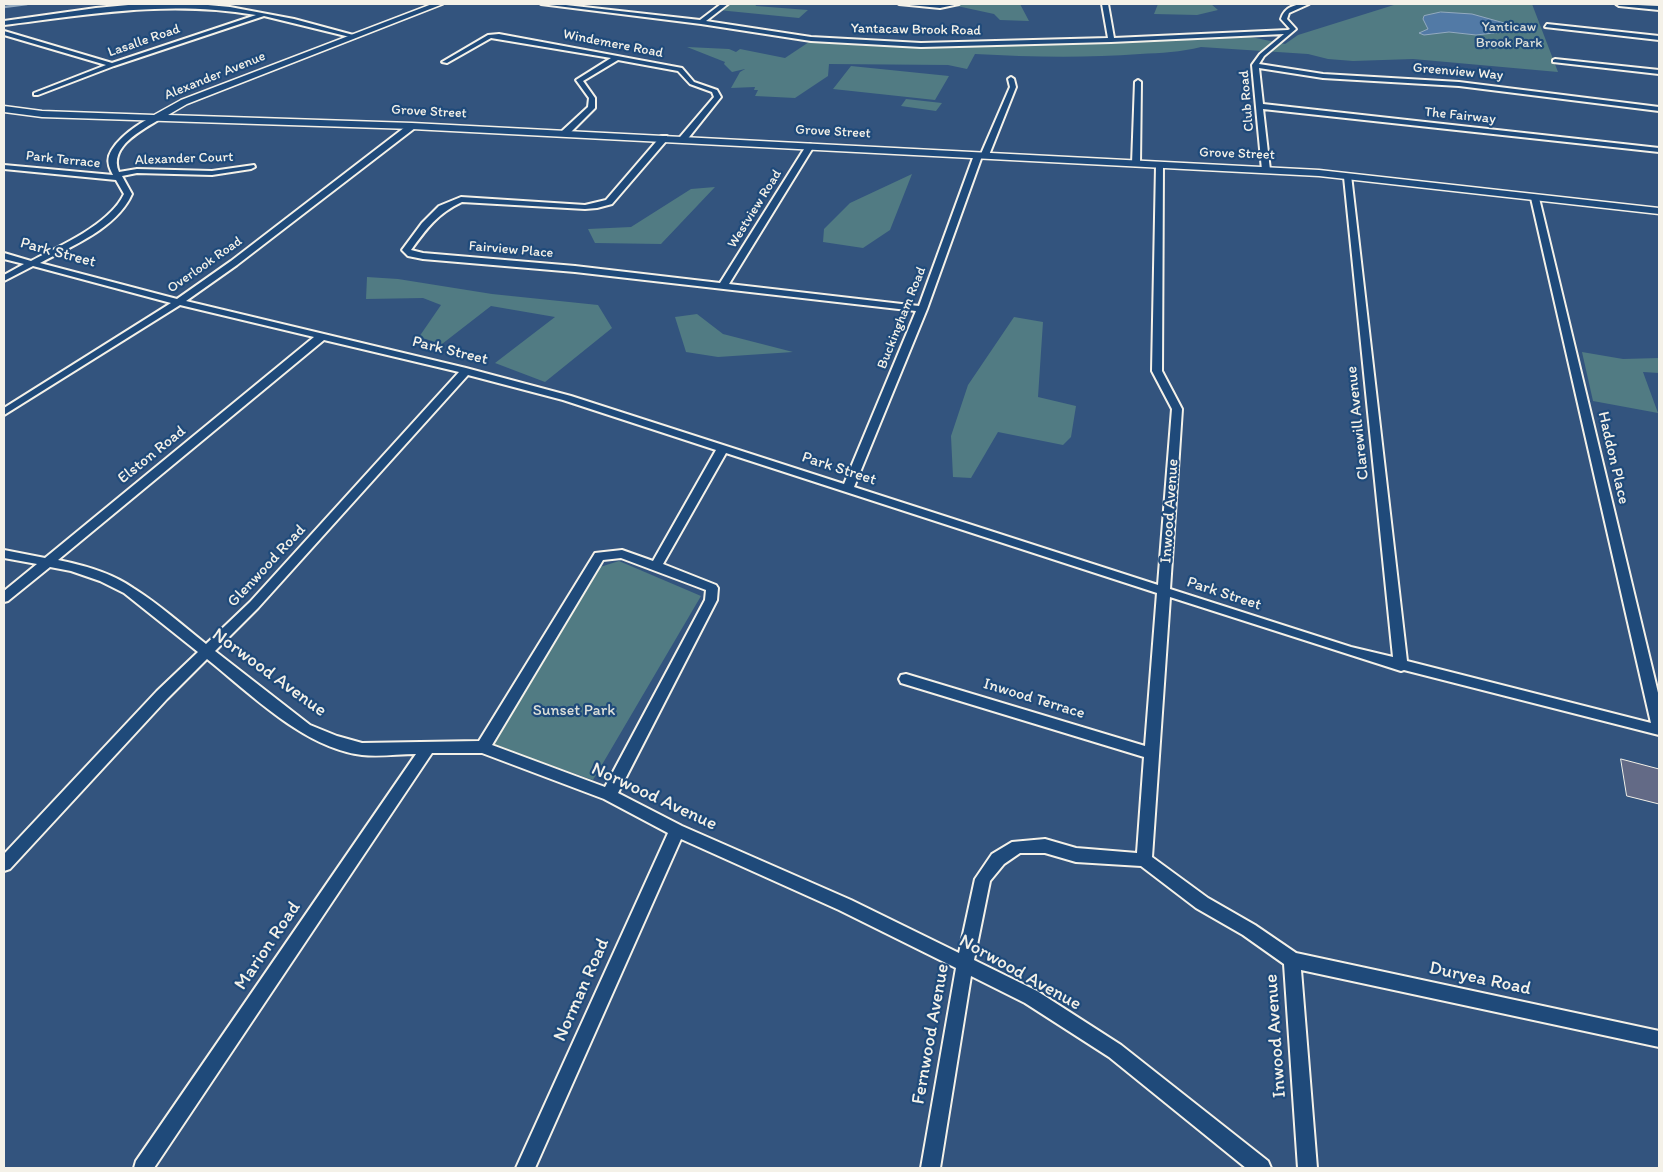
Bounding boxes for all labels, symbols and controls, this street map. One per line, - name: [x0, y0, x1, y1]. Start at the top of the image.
- park label: Yanticaw Brook Park: [1476, 19, 1542, 52]
- street label: Yantacaw Brook Road: [851, 20, 981, 40]
- street label: Lasalle Road: [106, 21, 182, 61]
- street label: Windemere Road: [561, 26, 665, 62]
- street label: Alexander Avenue: [162, 48, 268, 104]
- street label: Greenview Way: [1412, 60, 1504, 84]
- street label: Club Road: [1236, 70, 1258, 132]
- street label: Grove Street: [391, 102, 467, 122]
- street label: The Fairway: [1423, 104, 1497, 128]
- street label: Grove Street: [795, 122, 871, 142]
- street label: Grove Street: [1199, 144, 1275, 164]
- street label: Park Terrace: [25, 148, 101, 172]
- street label: Alexander Court: [134, 149, 234, 169]
- street label: Westview Road: [724, 167, 786, 251]
- street label: Overlook Road: [164, 233, 246, 297]
- street label: Park Street: [18, 234, 98, 272]
- street label: Fairview Place: [468, 238, 554, 262]
- street label: Buckingham Road: [874, 264, 930, 372]
- street label: Park Street: [410, 332, 490, 370]
- street label: Clarewill Avenue: [1342, 365, 1374, 481]
- street label: Haddon Place: [1593, 410, 1633, 506]
- street label: Elston Road: [114, 422, 190, 488]
- street label: Park Street: [799, 448, 879, 490]
- street label: Inwood Avenue: [1157, 458, 1183, 564]
- street label: Glenwood Road: [224, 521, 310, 611]
- street label: Park Street: [1184, 573, 1264, 615]
- street label: Norwood Avenue: [207, 624, 331, 722]
- street label: Inwood Terrace: [981, 674, 1087, 724]
- park label: Sunset Park: [533, 701, 615, 721]
- street label: Norwood Avenue: [587, 758, 721, 836]
- street label: Marion Road: [230, 897, 306, 995]
- street label: Norwood Avenue: [955, 930, 1085, 1016]
- street label: Norman Road: [549, 935, 615, 1045]
- street label: Duryea Road: [1427, 957, 1533, 1001]
- street label: Fernwood Avenue: [907, 962, 955, 1106]
- street label: Inwood Avenue: [1260, 973, 1292, 1099]

